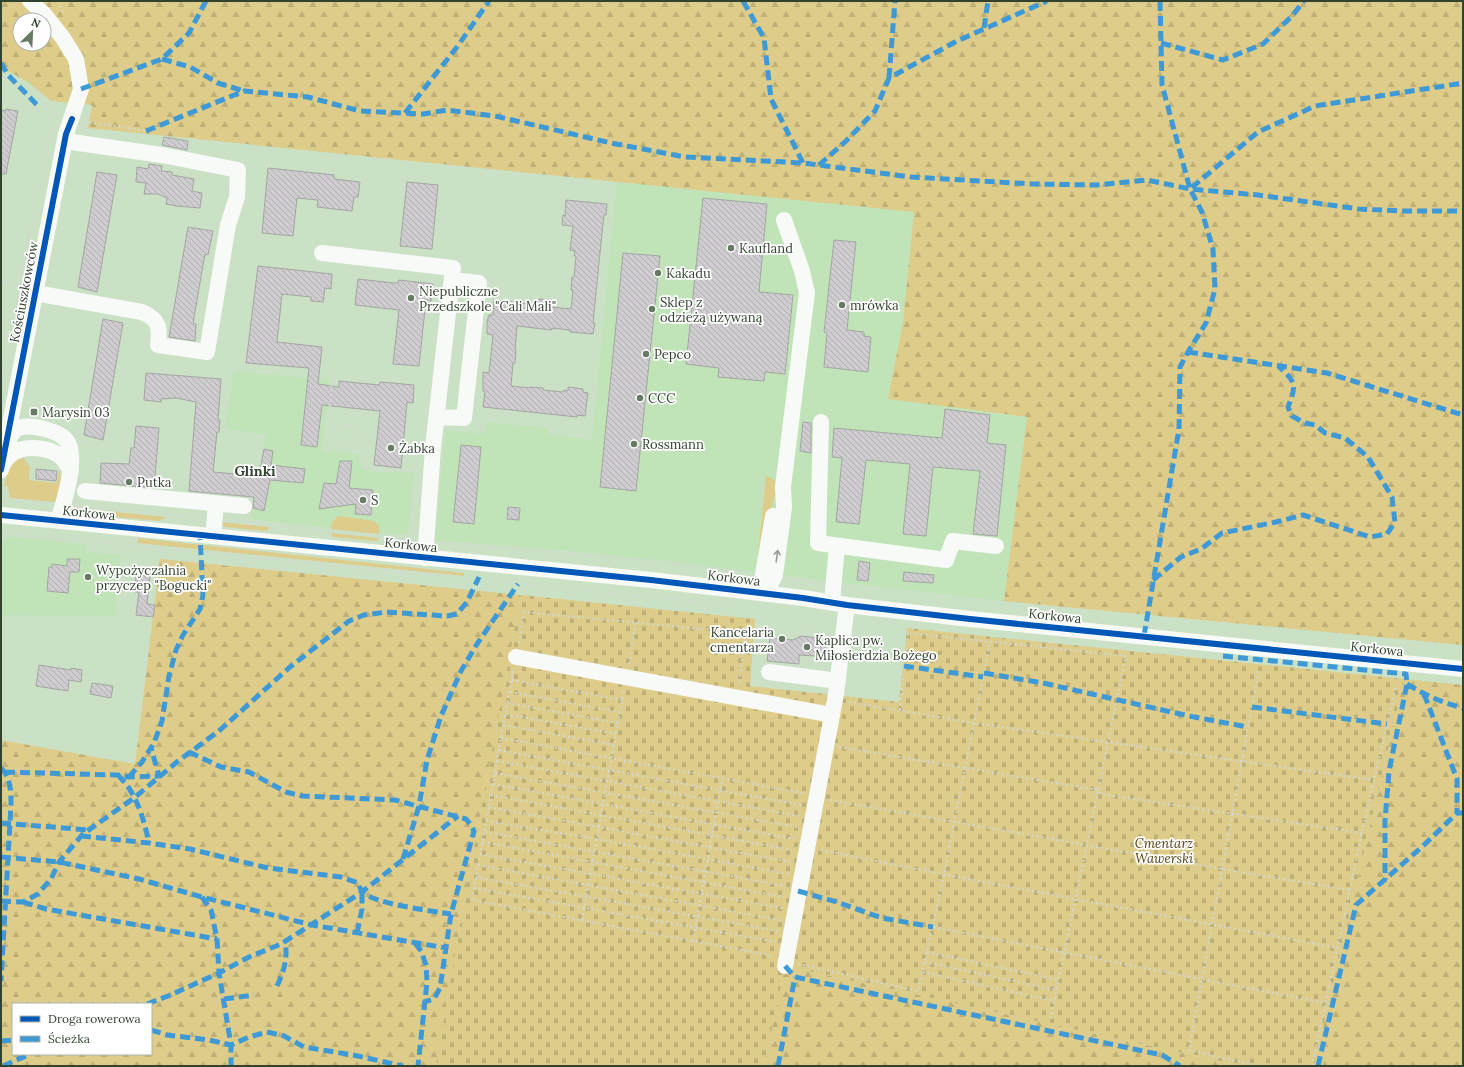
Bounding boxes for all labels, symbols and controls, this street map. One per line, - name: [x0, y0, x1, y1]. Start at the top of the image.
- north arrow: [12, 12, 52, 52]
- text: N: [29, 15, 43, 31]
- street label: Kościuszkowców: [6, 239, 42, 344]
- place label: Kaufland: [739, 240, 793, 257]
- marker: Kaufland: [726, 243, 736, 253]
- place label: Kakadu: [666, 265, 711, 282]
- marker: Kakadu: [653, 268, 663, 278]
- place label: Niepubliczne Przedszkole "Cali Mali": [419, 283, 556, 315]
- marker: Niepubliczne Przedszkole "Cali Mali": [406, 293, 416, 303]
- place label: Sklep z odzieżą używaną: [660, 294, 763, 326]
- place label: mrówka: [850, 297, 899, 314]
- marker: mrówka: [837, 300, 847, 310]
- marker: Sklep z odzieżą używaną: [647, 304, 657, 314]
- place label: Pepco: [654, 346, 691, 363]
- marker: Pepco: [641, 349, 651, 359]
- place label: CCC: [648, 390, 675, 407]
- marker: CCC: [635, 393, 645, 403]
- place label: Marysin 03: [42, 404, 110, 421]
- marker: Marysin 03: [29, 407, 39, 417]
- place label: Rossmann: [642, 436, 704, 453]
- marker: Rossmann: [629, 439, 639, 449]
- place label: Żabka: [399, 440, 435, 457]
- marker: Żabka: [386, 443, 396, 453]
- district label: Glinki: [234, 462, 276, 480]
- place label: Putka: [137, 474, 172, 491]
- marker: Putka: [124, 477, 134, 487]
- place label: S: [371, 492, 378, 509]
- marker: S: [358, 495, 368, 505]
- street label: Korkowa: [62, 502, 117, 524]
- street label: Korkowa: [384, 534, 439, 556]
- one-way arrow: [773, 550, 781, 563]
- place label: Wypożyczalnia przyczep "Bogucki": [96, 562, 212, 594]
- street label: Korkowa: [707, 566, 762, 590]
- marker: Wypożyczalnia przyczep "Bogucki": [83, 572, 93, 582]
- street label: Korkowa: [1028, 605, 1083, 627]
- place label: Kancelaria cmentarza: [710, 624, 774, 656]
- place label: Kaplica pw. Miłosierdzia Bożego: [815, 632, 937, 664]
- marker: Kancelaria cmentarza: [777, 634, 787, 644]
- street label: Korkowa: [1350, 638, 1405, 660]
- marker: Kaplica pw. Miłosierdzia Bożego: [802, 642, 812, 652]
- park label: Cmentarz Wawerski: [1135, 835, 1194, 867]
- legend: [12, 1003, 152, 1055]
- text: Droga rowerowa: [48, 1011, 141, 1026]
- text: Ścieżka: [48, 1031, 90, 1046]

